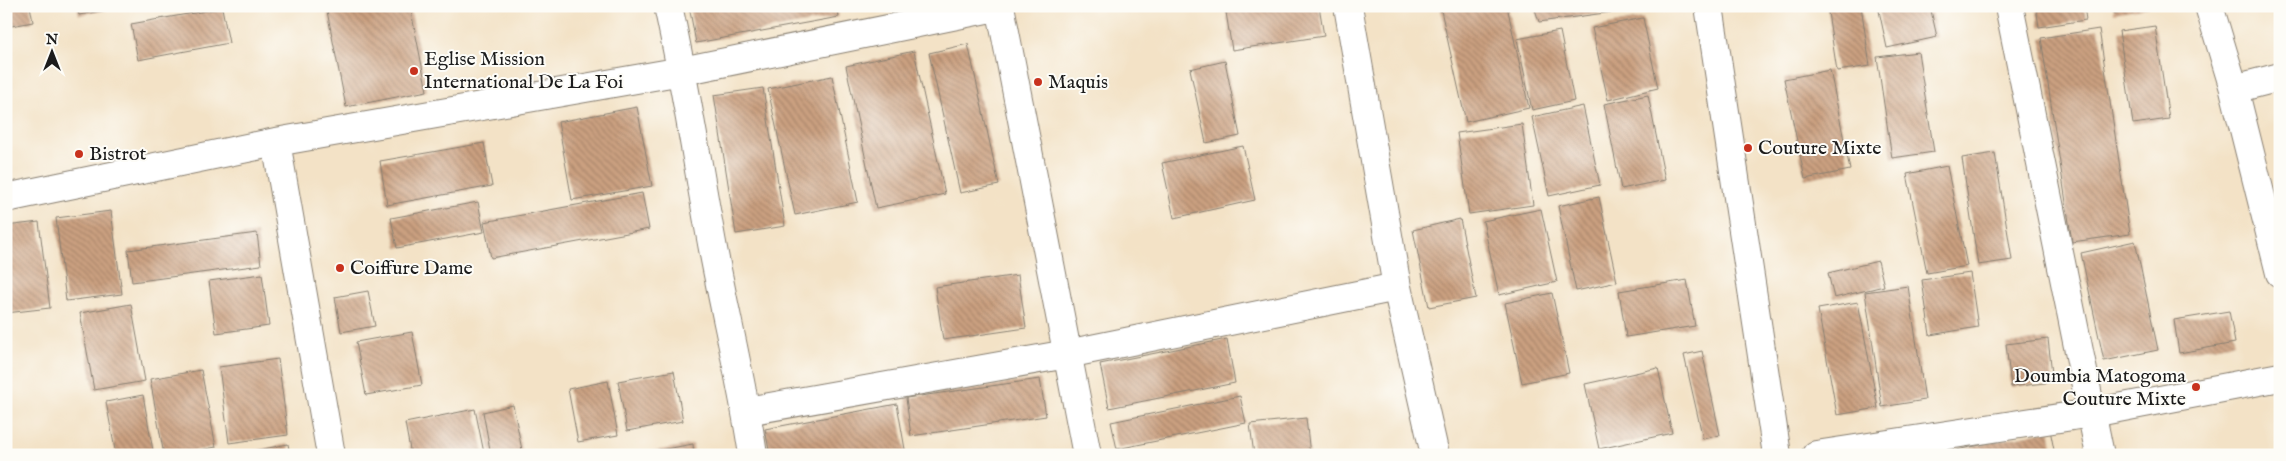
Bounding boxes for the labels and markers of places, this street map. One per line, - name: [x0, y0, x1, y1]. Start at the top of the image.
- place label: Eglise Mission International De La Foi: [424, 47, 623, 95]
- marker: Eglise Mission International De La Foi: [408, 65, 420, 77]
- place label: Maquis: [1048, 70, 1108, 95]
- marker: Maquis: [1032, 76, 1044, 88]
- place label: Couture Mixte: [1758, 136, 1881, 161]
- place label: Bistrot: [89, 142, 147, 167]
- marker: Couture Mixte: [1742, 142, 1754, 154]
- marker: Bistrot: [73, 148, 85, 160]
- place label: Coiffure Dame: [350, 256, 473, 281]
- marker: Coiffure Dame: [334, 262, 346, 274]
- place label: Doumbia Matogoma Couture Mixte: [2014, 364, 2186, 412]
- marker: Doumbia Matogoma Couture Mixte: [2190, 381, 2202, 393]

